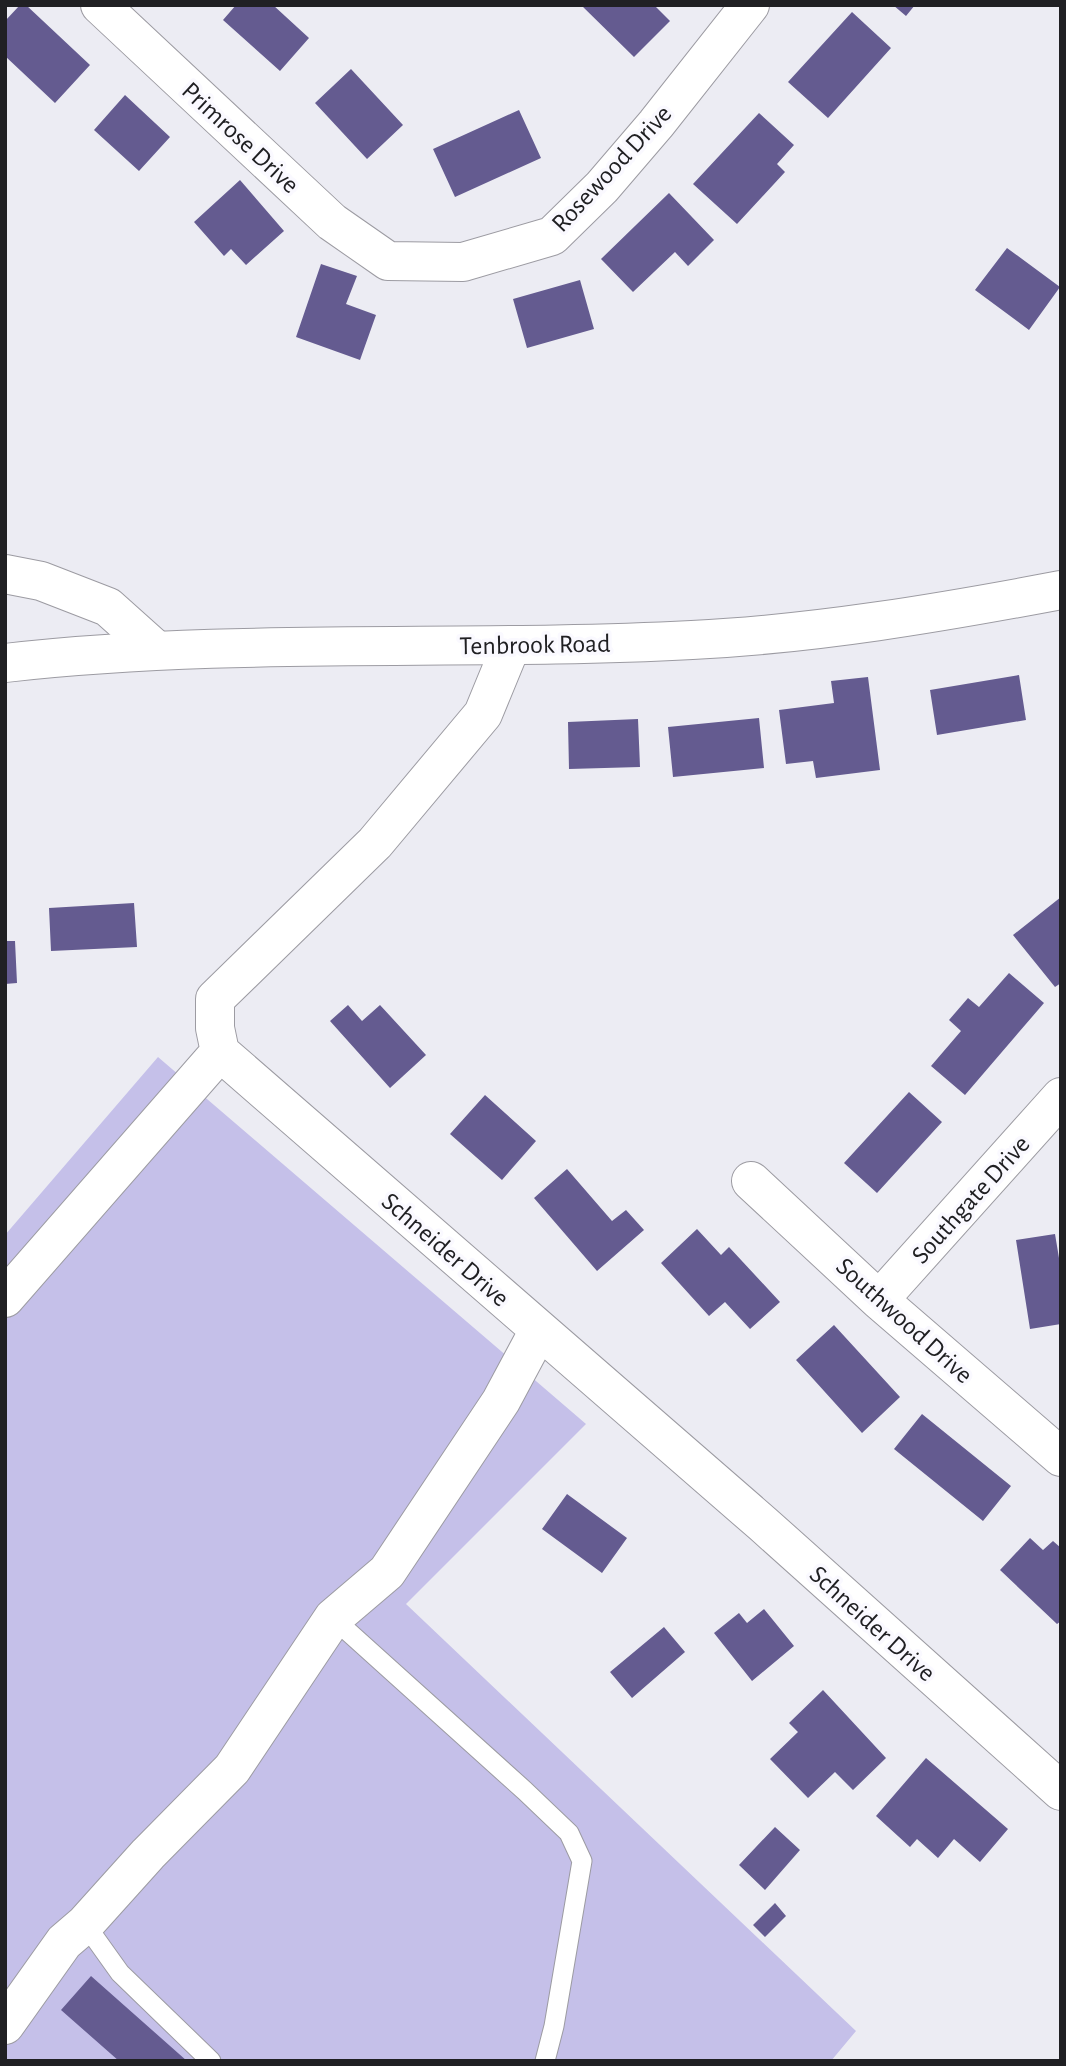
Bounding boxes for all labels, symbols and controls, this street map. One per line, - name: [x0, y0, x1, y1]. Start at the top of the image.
- street label: Primrose Drive: [177, 77, 304, 198]
- street label: Rosewood Drive: [547, 100, 677, 237]
- street label: Tenbrook Road: [459, 631, 611, 659]
- street label: Southgate Drive: [907, 1131, 1035, 1269]
- street label: Schneider Drive: [377, 1188, 514, 1312]
- street label: Southwood Drive: [831, 1253, 978, 1388]
- street label: Schneider Drive: [805, 1561, 940, 1687]

